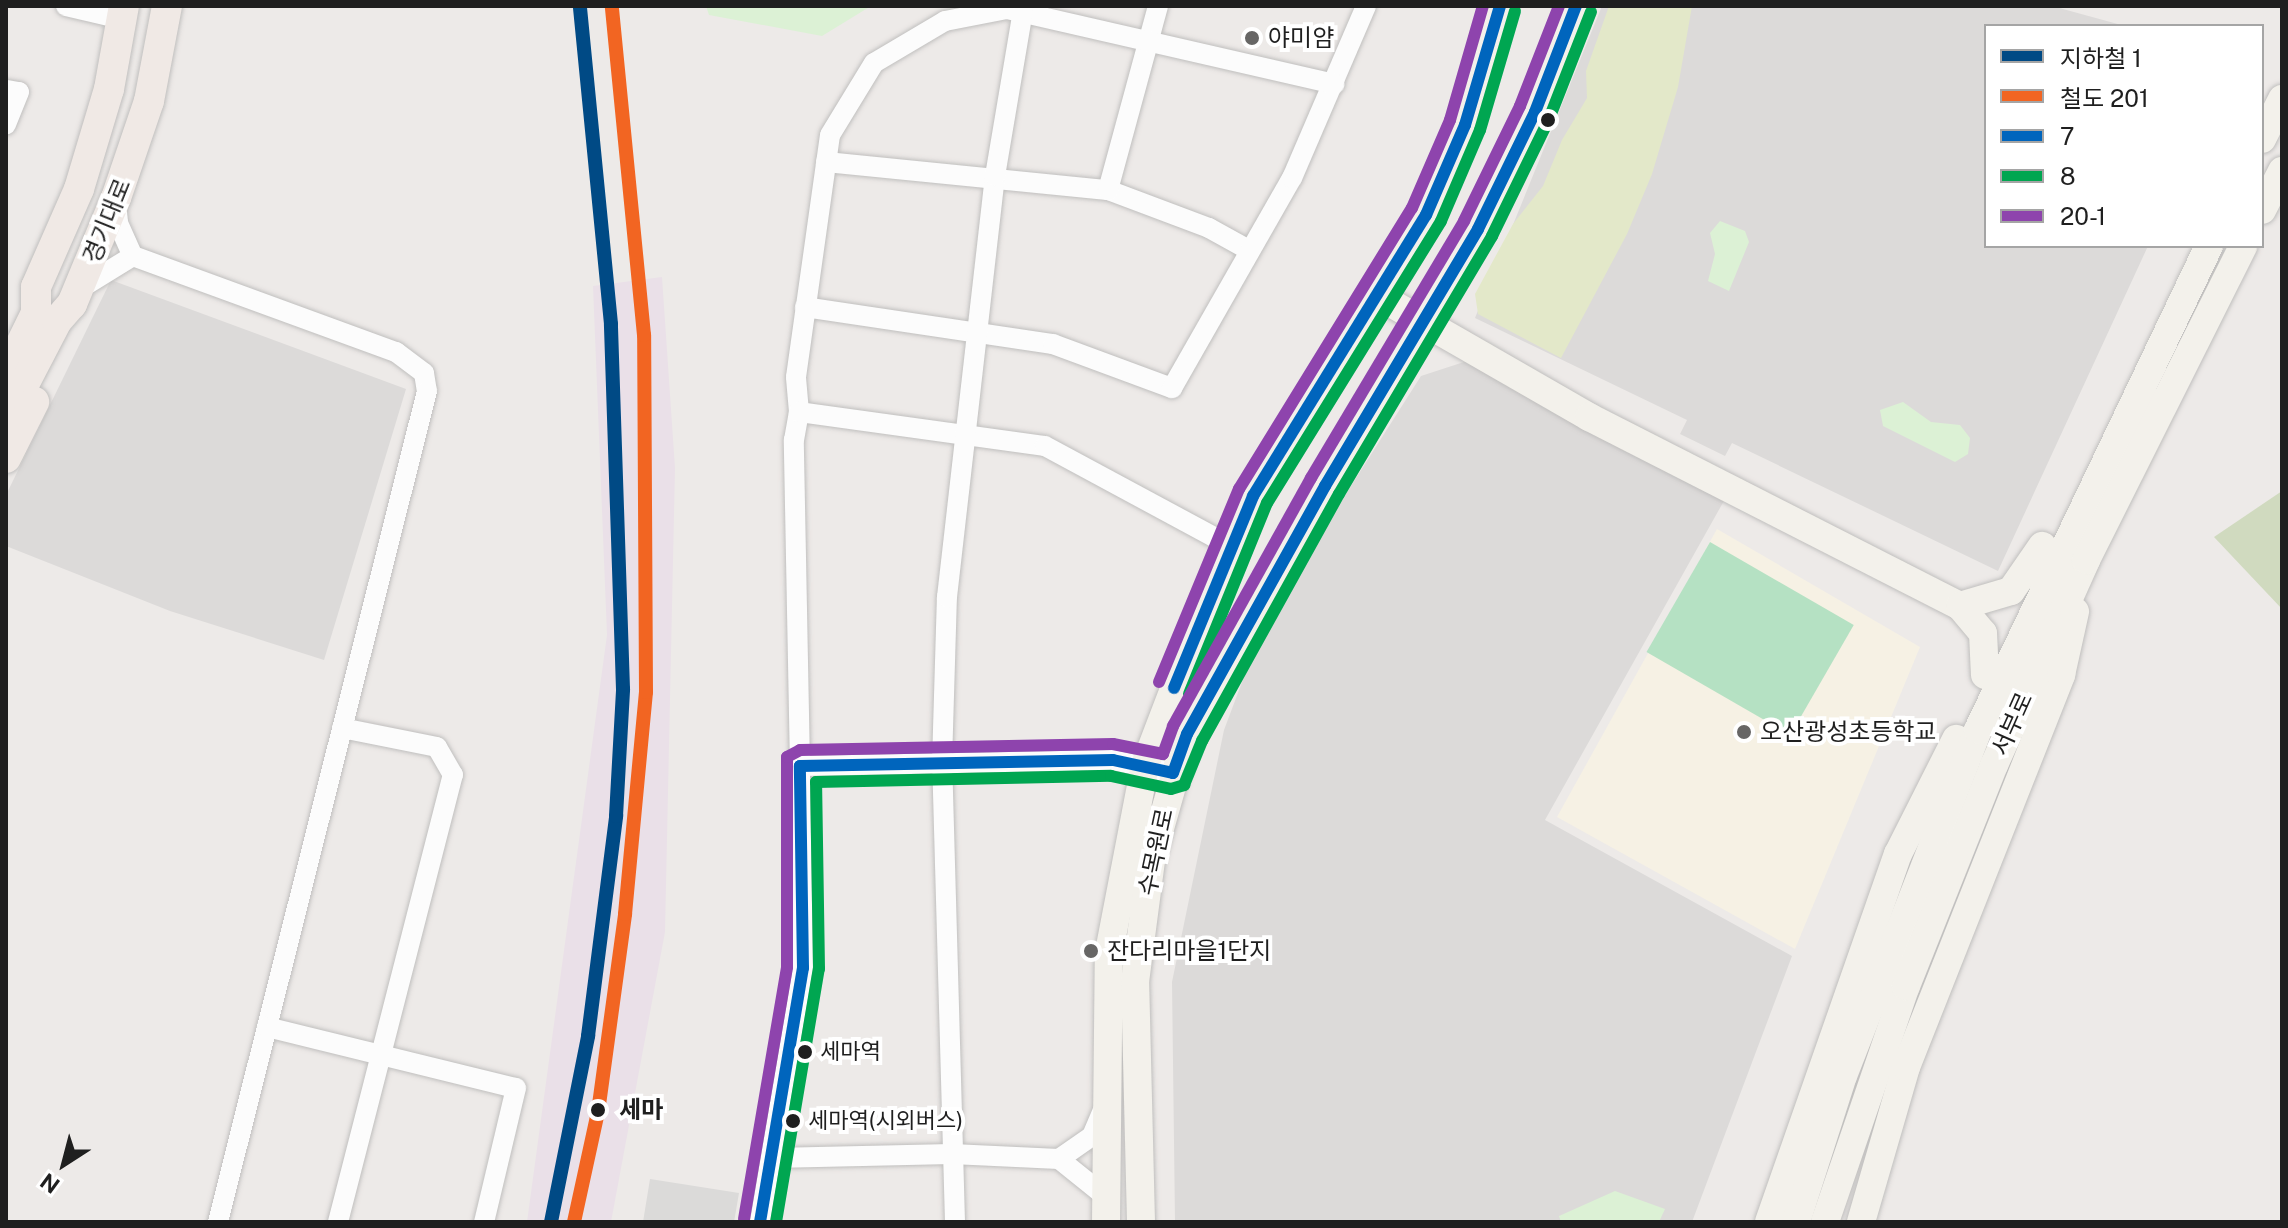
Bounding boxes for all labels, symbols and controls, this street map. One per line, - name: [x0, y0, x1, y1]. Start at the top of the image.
- place label: 야미얌: [1268, 24, 1334, 52]
- legend: [1984, 24, 2264, 248]
- marker: 야미얌: [1243, 29, 1261, 47]
- text: 지하철 1: [2060, 44, 2142, 72]
- text: 철도 201: [2060, 84, 2149, 112]
- unlabelled marker: [1540, 112, 1556, 128]
- text: 7: [2060, 122, 2074, 150]
- text: 8: [2060, 162, 2076, 190]
- street label: 경기대로: [77, 175, 137, 267]
- text: 20-1: [2060, 202, 2106, 230]
- street label: 서부로: [1985, 688, 2039, 760]
- place label: 오산광성초등학교: [1760, 718, 1937, 746]
- marker: 오산광성초등학교: [1735, 723, 1753, 741]
- street label: 수목원로: [1133, 806, 1179, 898]
- place label: 잔다리마을1단지: [1107, 937, 1271, 965]
- marker: 잔다리마을1단지: [1082, 942, 1100, 960]
- place label: 세마역: [820, 1039, 881, 1065]
- marker: 세마역: [797, 1044, 813, 1060]
- marker: 세마: [584, 1096, 612, 1124]
- place label: 세마: [619, 1096, 663, 1124]
- place label: 세마역(시외버스): [808, 1108, 963, 1134]
- marker: 세마역(시외버스): [785, 1113, 801, 1129]
- north arrow: [24, 1124, 104, 1204]
- text: N: [35, 1168, 64, 1199]

